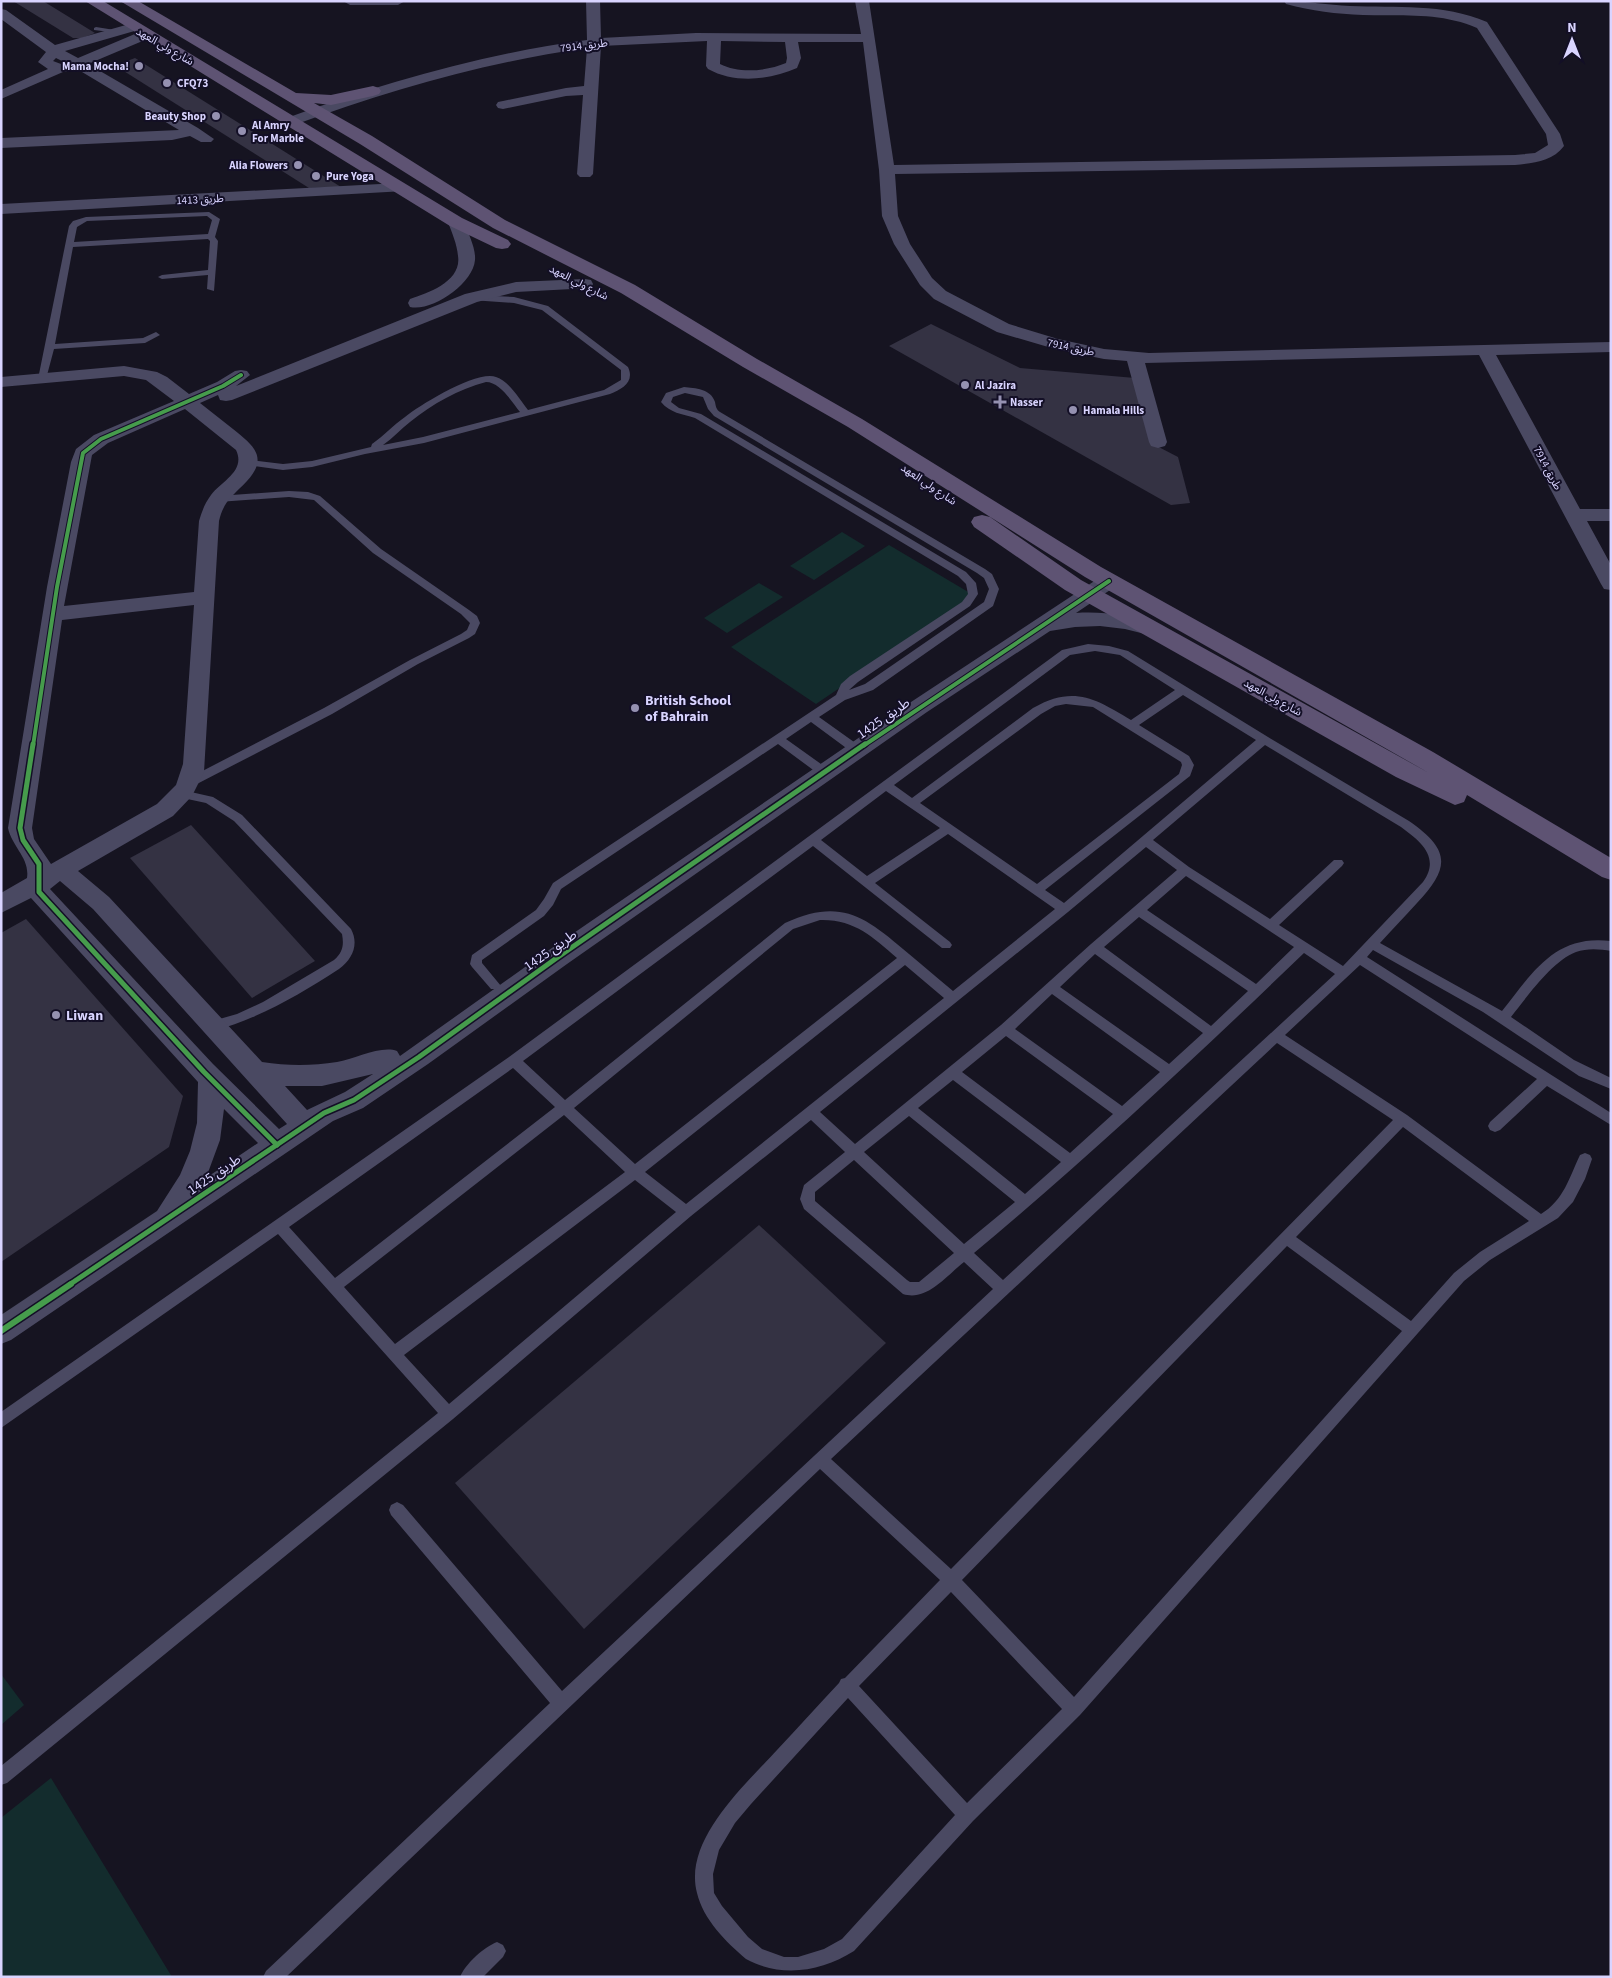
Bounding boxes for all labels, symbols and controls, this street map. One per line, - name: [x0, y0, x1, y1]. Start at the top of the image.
- north arrow: [1547, 15, 1597, 65]
- text: N: [1567, 18, 1577, 38]
- street label: شارع ولي العهد: [132, 24, 197, 71]
- street label: طريق 7914: [559, 35, 609, 56]
- place label: Mama Mocha!: [62, 59, 129, 74]
- marker: Mama Mocha!: [133, 60, 145, 72]
- place label: CFQ73: [177, 76, 208, 91]
- marker: CFQ73: [161, 77, 173, 89]
- place label: Beauty Shop: [145, 109, 206, 124]
- marker: Beauty Shop: [210, 110, 222, 122]
- place label: Al Amry For Marble: [251, 118, 304, 146]
- marker: Al Amry For Marble: [236, 125, 248, 137]
- place label: Alia Flowers: [228, 158, 288, 173]
- marker: Alia Flowers: [292, 159, 304, 171]
- place label: Pure Yoga: [326, 169, 374, 184]
- marker: Pure Yoga: [310, 170, 322, 182]
- street label: طريق 1413: [176, 191, 224, 208]
- street label: شارع ولي العهد: [546, 261, 611, 305]
- street label: طريق 7914: [1046, 335, 1096, 360]
- place label: Al Jazira: [974, 378, 1016, 393]
- marker: Al Jazira: [959, 379, 971, 391]
- place label: Nasser: [1010, 395, 1044, 410]
- marker: Nasser: [994, 396, 1006, 408]
- place label: Hamala Hills: [1083, 403, 1144, 418]
- marker: Hamala Hills: [1067, 404, 1079, 416]
- street label: طريق 7914: [1530, 444, 1565, 493]
- street label: شارع ولي العهد: [897, 460, 960, 510]
- street label: شارع ولي العهد: [1240, 675, 1305, 721]
- place label: British School of Bahrain: [645, 691, 731, 727]
- street label: طريق 1425: [853, 693, 914, 744]
- marker: British School of Bahrain: [629, 702, 641, 714]
- street label: طريق 1425: [520, 925, 581, 976]
- place label: Liwan: [66, 1006, 103, 1026]
- marker: Liwan: [50, 1009, 62, 1021]
- street label: طريق 1425: [184, 1150, 245, 1200]

